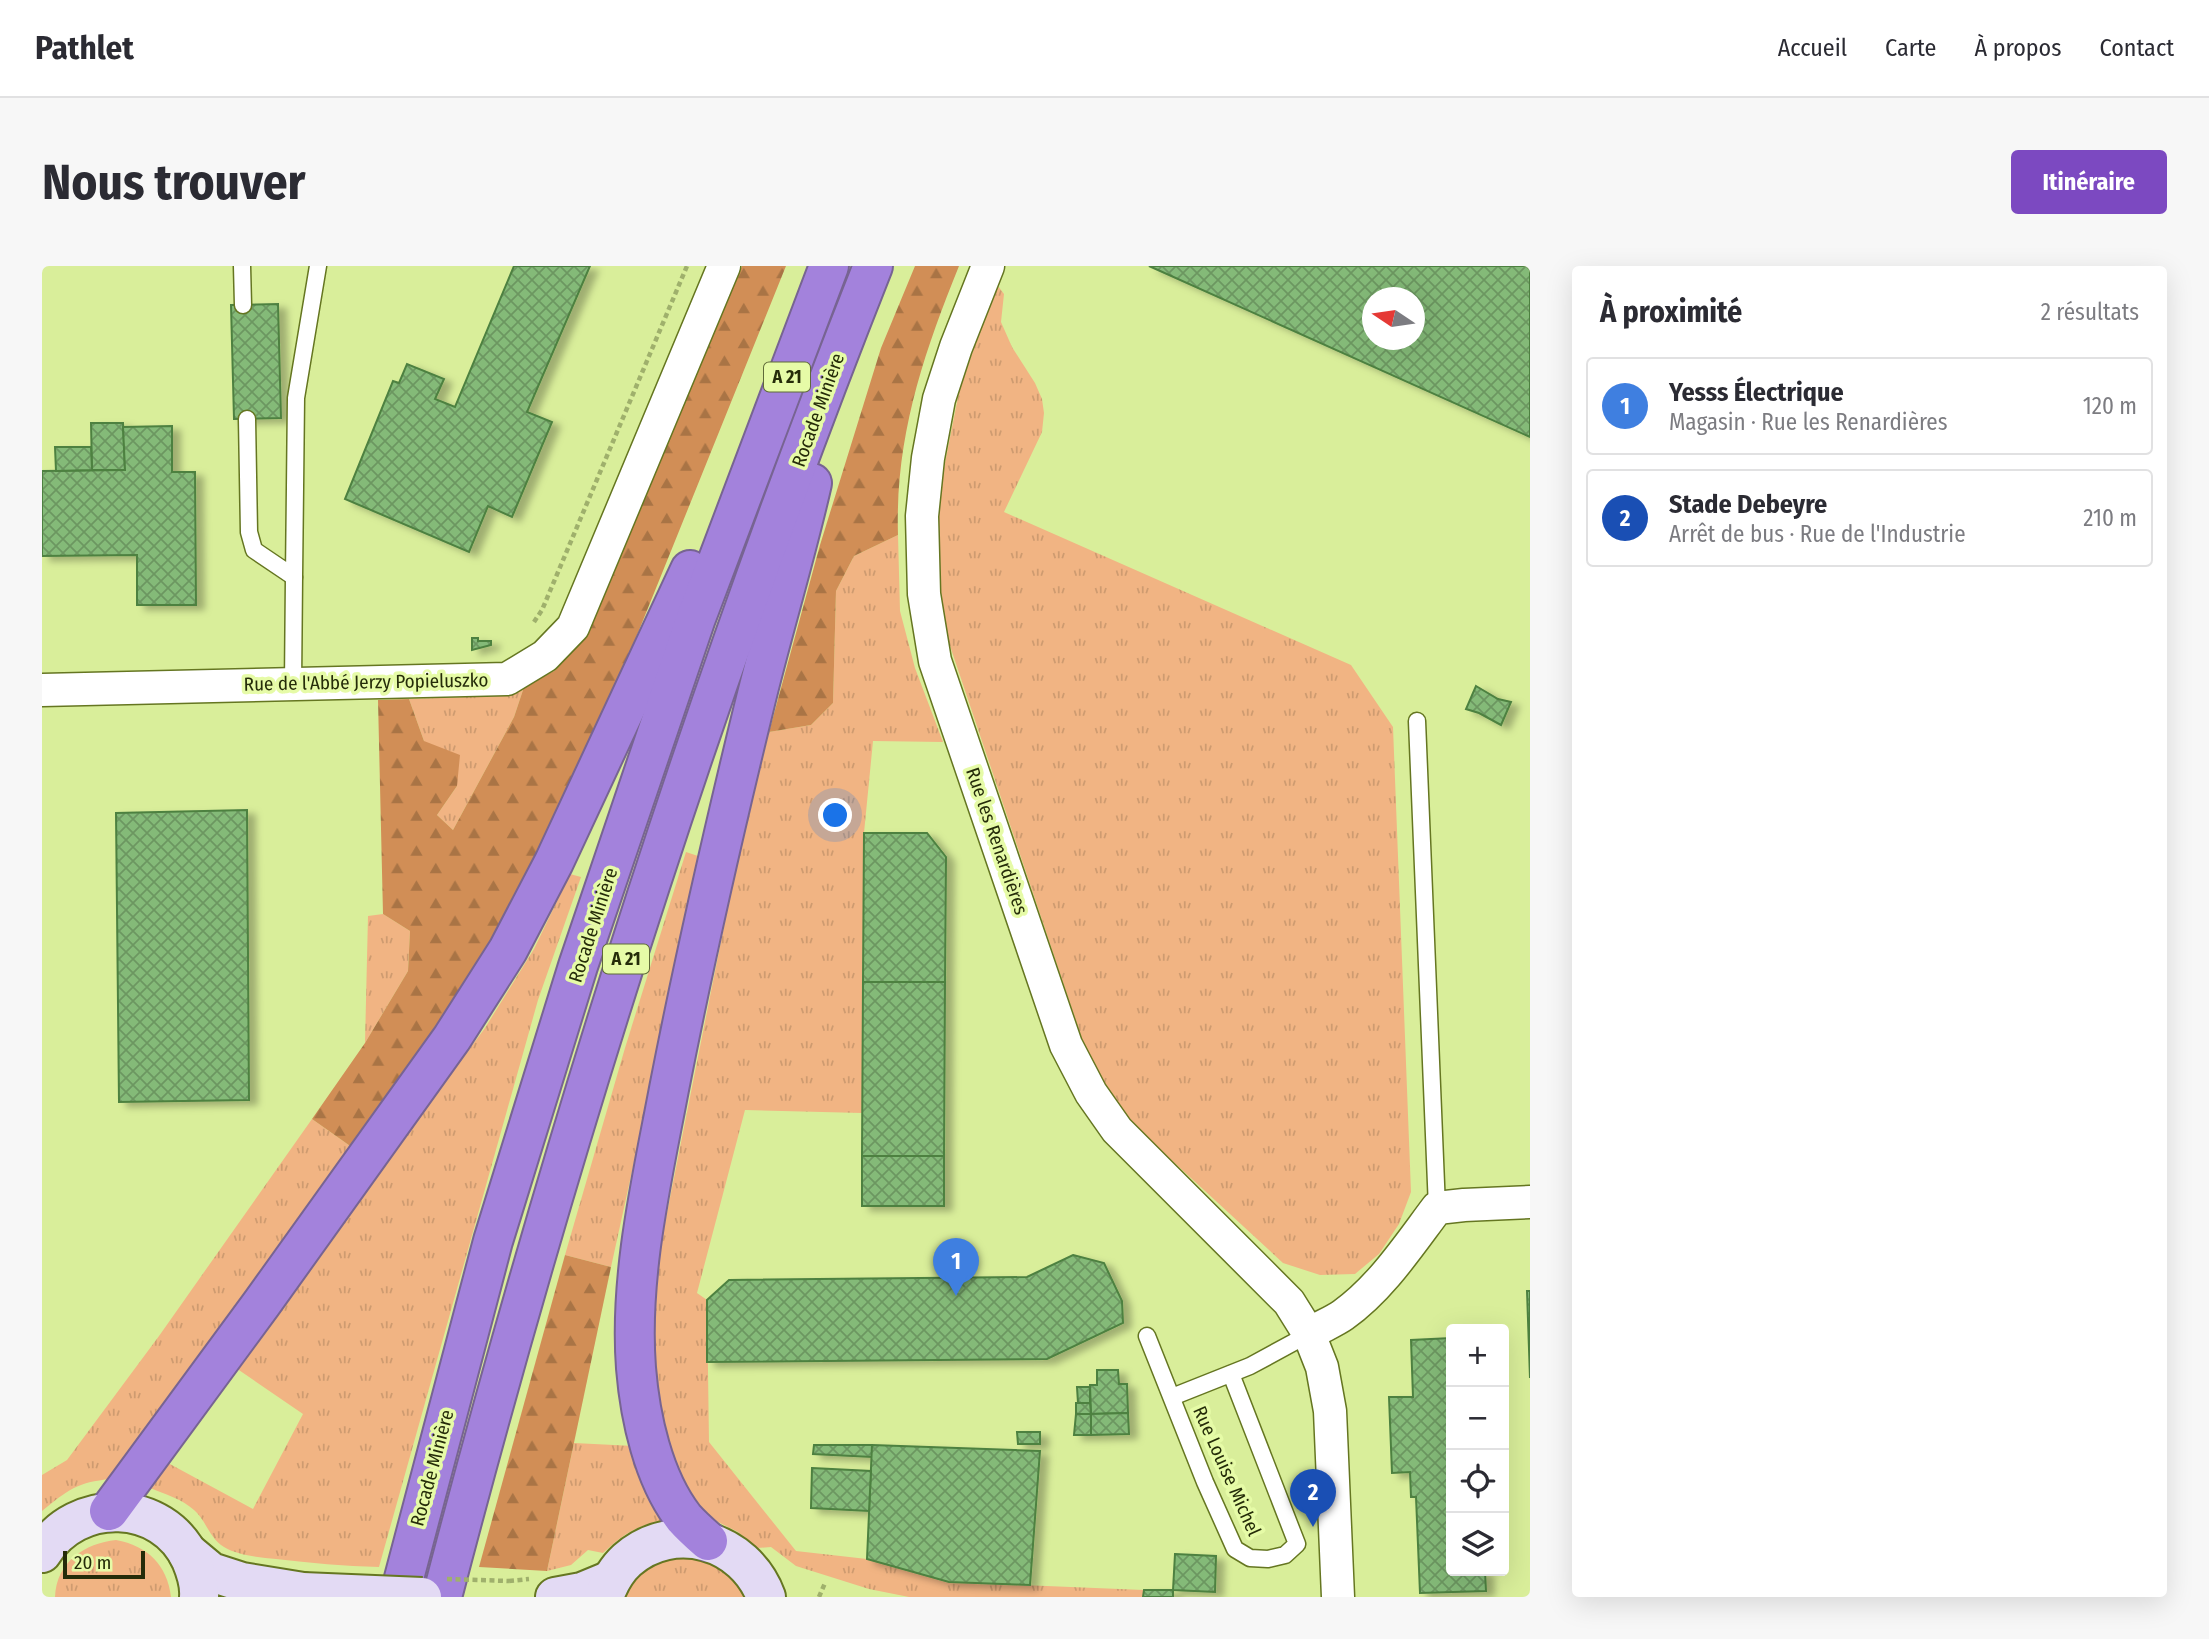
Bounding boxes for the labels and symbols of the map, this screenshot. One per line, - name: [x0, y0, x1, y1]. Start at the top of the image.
- north arrow: [1362, 287, 1425, 350]
- street label: Rocade Minière: [787, 350, 849, 470]
- road number: A 21: [764, 362, 810, 392]
- street label: Rue de l'Abbé Jerzy Popieluszko: [244, 668, 488, 696]
- street label: Rue les Renardières: [961, 765, 1033, 917]
- your location: [818, 798, 852, 832]
- street label: Rocade Minière: [564, 865, 622, 985]
- road number: A 21: [603, 944, 649, 974]
- pin: 1: [933, 1238, 979, 1296]
- street label: Rue Louise Michel: [1188, 1403, 1266, 1539]
- street label: Rocade Minière: [405, 1407, 459, 1529]
- pin: 2: [1290, 1469, 1336, 1527]
- scale bar: [63, 1548, 145, 1580]

